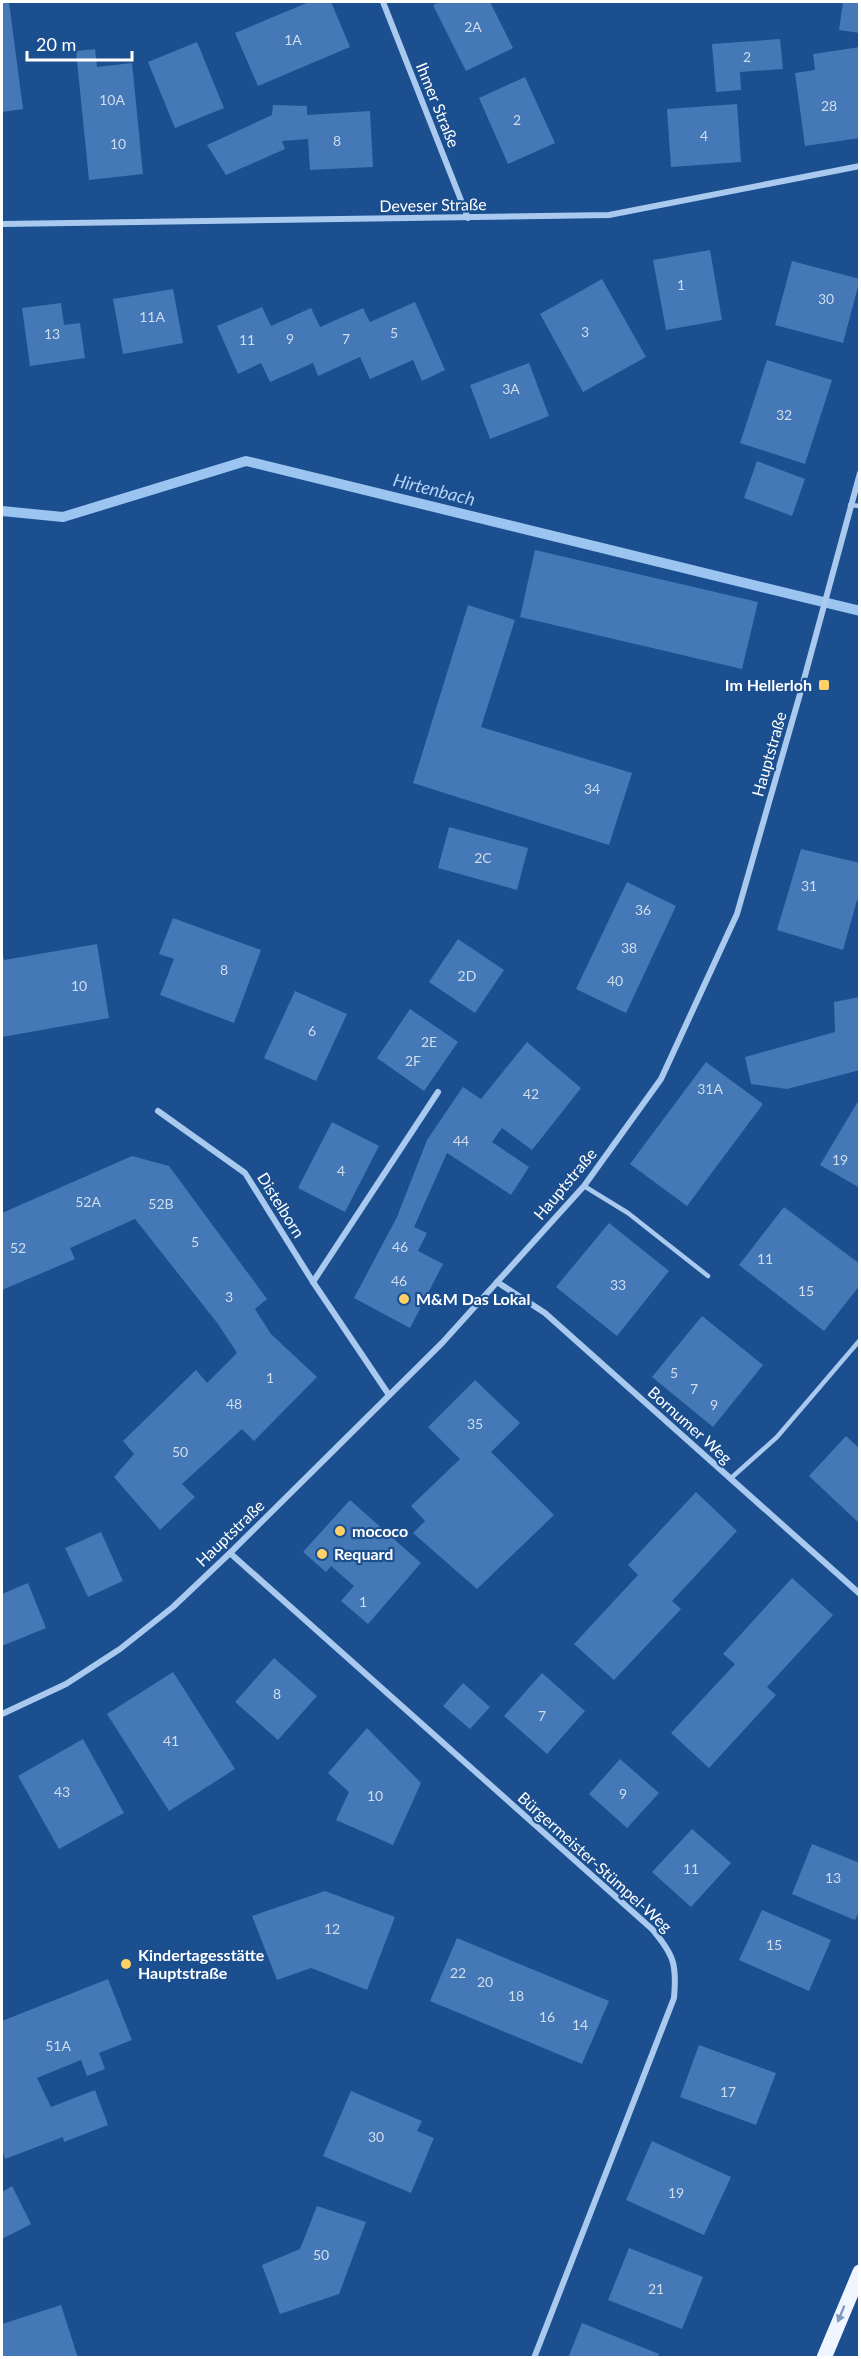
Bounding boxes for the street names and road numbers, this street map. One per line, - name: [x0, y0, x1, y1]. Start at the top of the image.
- street label: Ihmer Straße: [413, 60, 464, 150]
- street label: Deveser Straße: [379, 194, 487, 215]
- street label: Hauptstraße: [747, 709, 790, 799]
- street label: Hauptstraße: [529, 1144, 600, 1223]
- street label: Distelborn: [254, 1169, 309, 1241]
- street label: Bornumer Weg: [644, 1382, 736, 1467]
- street label: Hauptstraße: [192, 1495, 268, 1570]
- street label: Bürgermeister-Stümpel-Weg: [514, 1787, 676, 1936]

